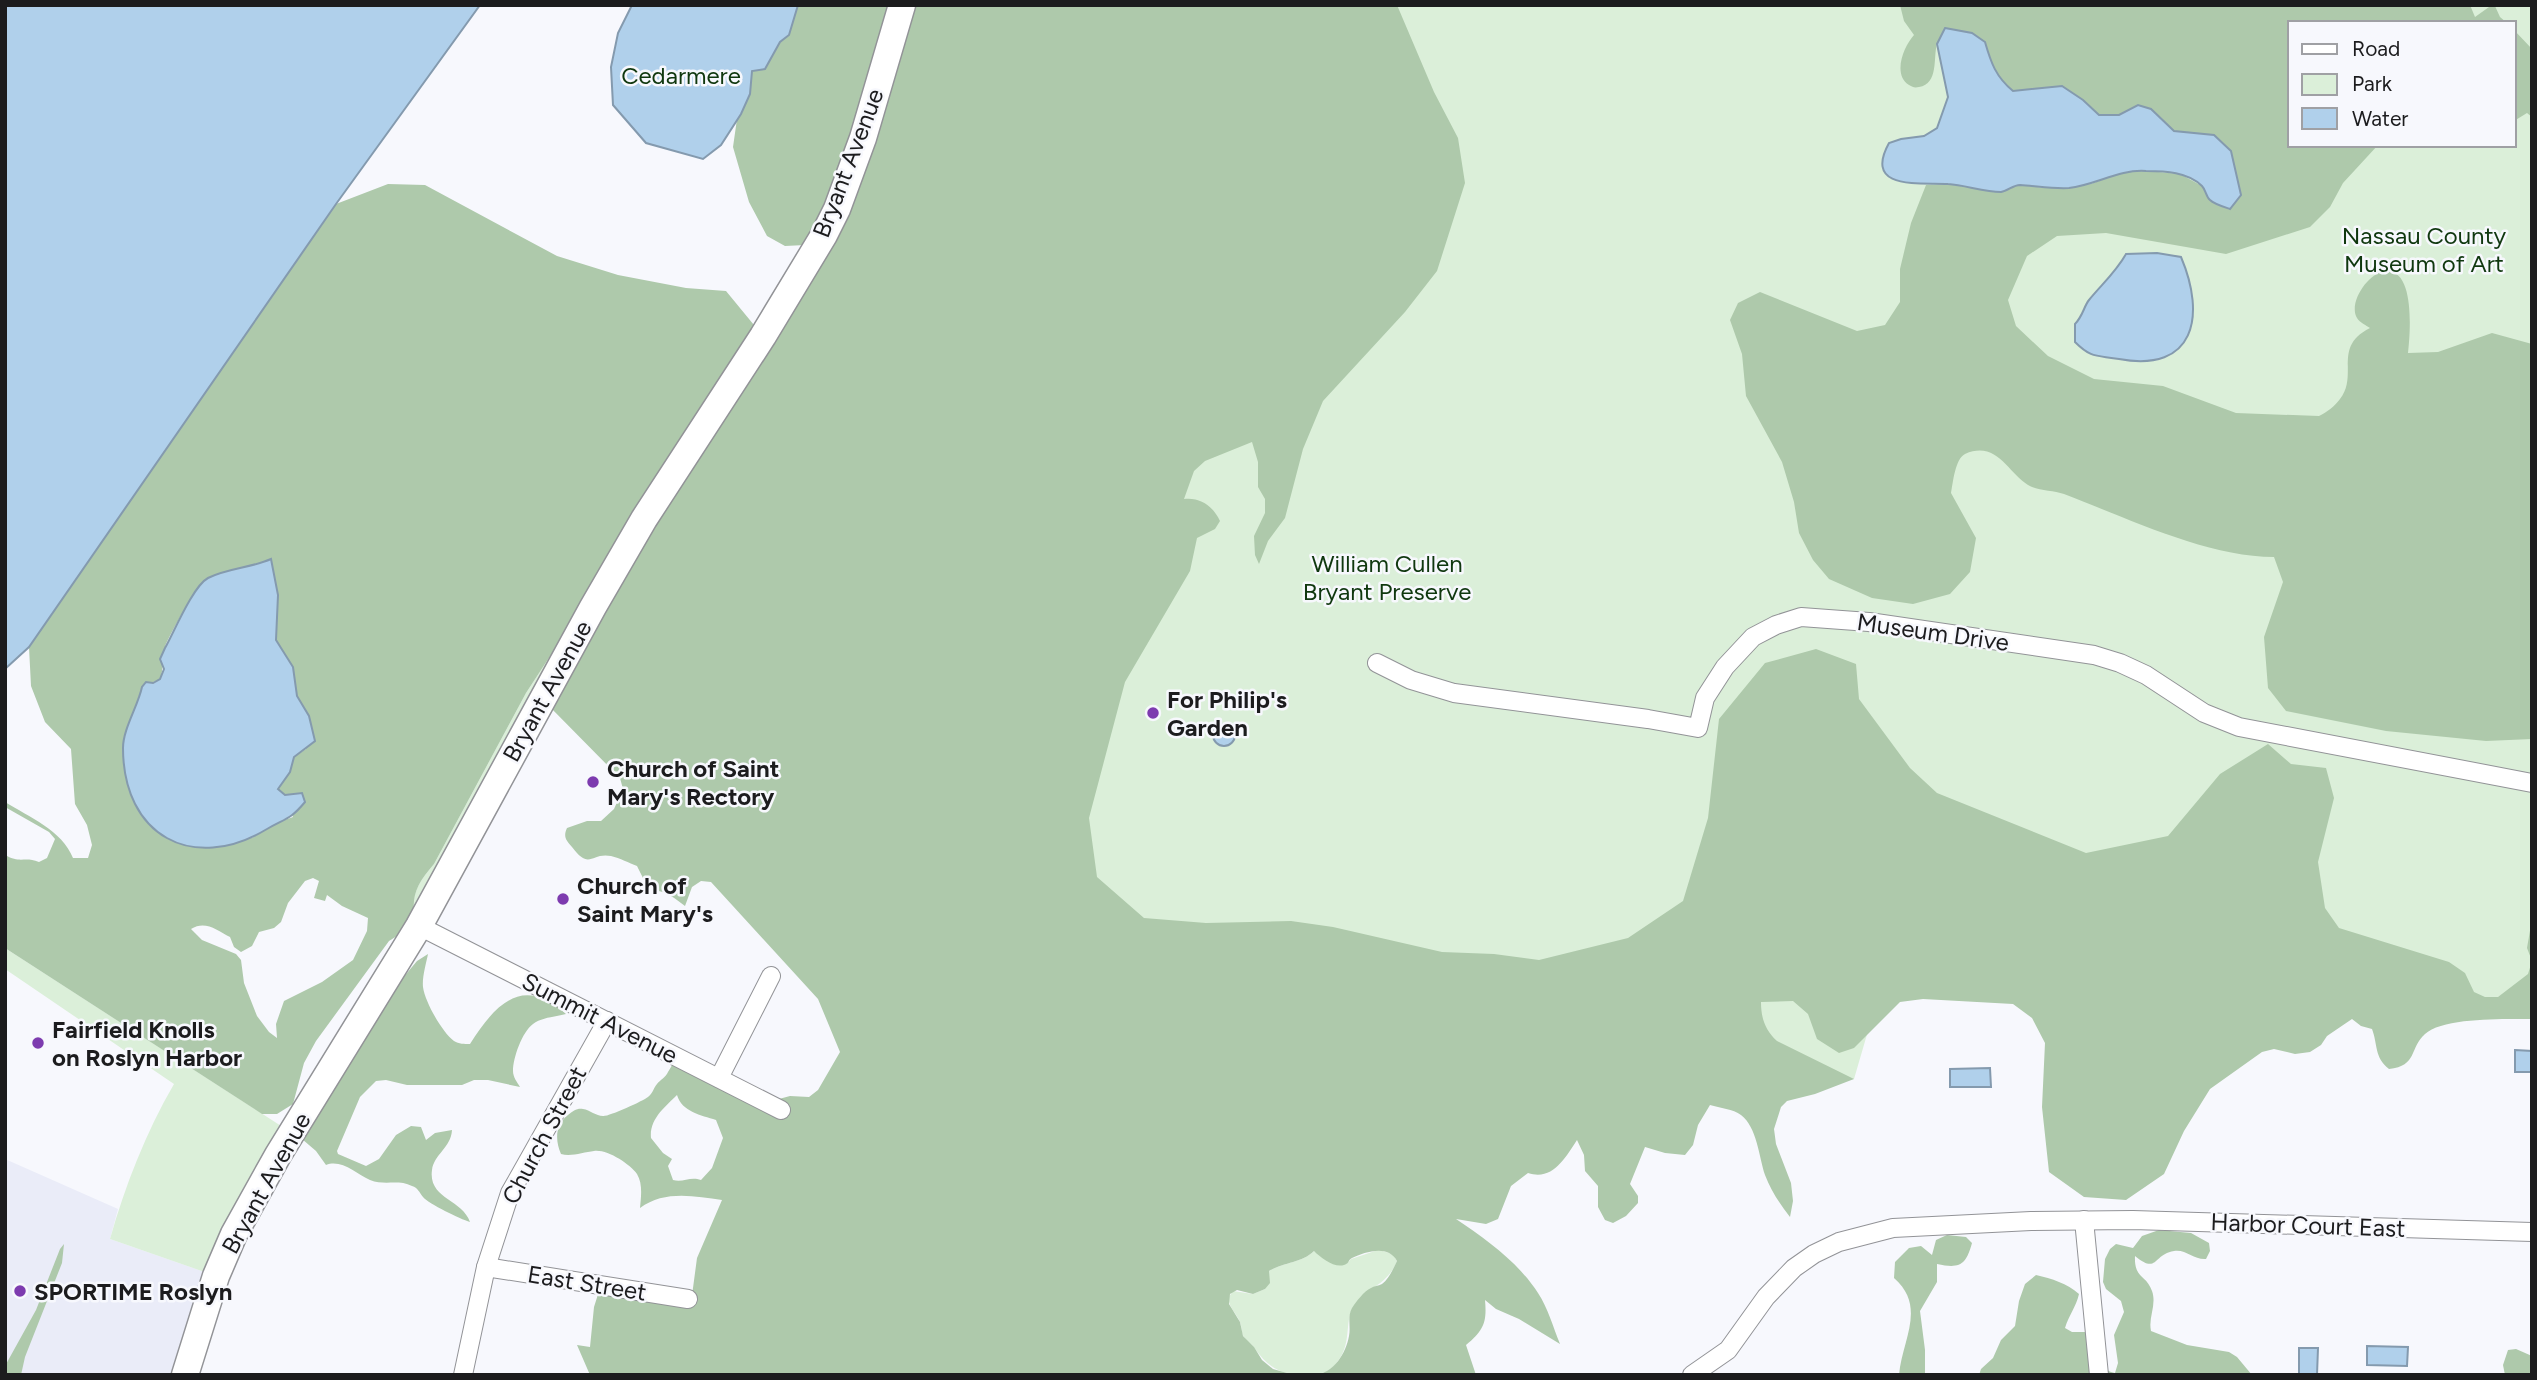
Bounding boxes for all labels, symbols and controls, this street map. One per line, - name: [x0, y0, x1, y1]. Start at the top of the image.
- legend: [2288, 21, 2516, 147]
- text: Road: [2352, 36, 2400, 61]
- park label: Cedarmere: [621, 61, 741, 90]
- text: Park: [2352, 71, 2393, 96]
- street label: Bryant Avenue: [806, 85, 890, 241]
- text: Water: [2352, 106, 2408, 131]
- park label: Nassau County Museum of Art: [2342, 221, 2507, 278]
- park label: William Cullen Bryant Preserve: [1303, 549, 1471, 606]
- street label: Museum Drive: [1855, 607, 2011, 657]
- street label: Bryant Avenue: [496, 615, 598, 767]
- place label: For Philip's Garden: [1167, 685, 1287, 742]
- marker: For Philip's Garden: [1145, 705, 1161, 721]
- place label: Church of Saint Mary's Rectory: [607, 754, 779, 811]
- marker: Church of Saint Mary's Rectory: [585, 774, 601, 790]
- place label: Church of Saint Mary's: [577, 871, 713, 928]
- marker: Church of Saint Mary's: [555, 891, 571, 907]
- street label: Summit Avenue: [517, 966, 683, 1070]
- place label: Fairfield Knolls on Roslyn Harbor: [52, 1015, 242, 1072]
- marker: Fairfield Knolls on Roslyn Harbor: [30, 1035, 46, 1051]
- street label: Church Street: [496, 1061, 592, 1209]
- street label: Bryant Avenue: [215, 1107, 317, 1259]
- street label: Harbor Court East: [2210, 1207, 2406, 1243]
- street label: East Street: [526, 1259, 648, 1307]
- place label: SPORTIME Roslyn: [34, 1277, 232, 1306]
- marker: SPORTIME Roslyn: [12, 1283, 28, 1299]

